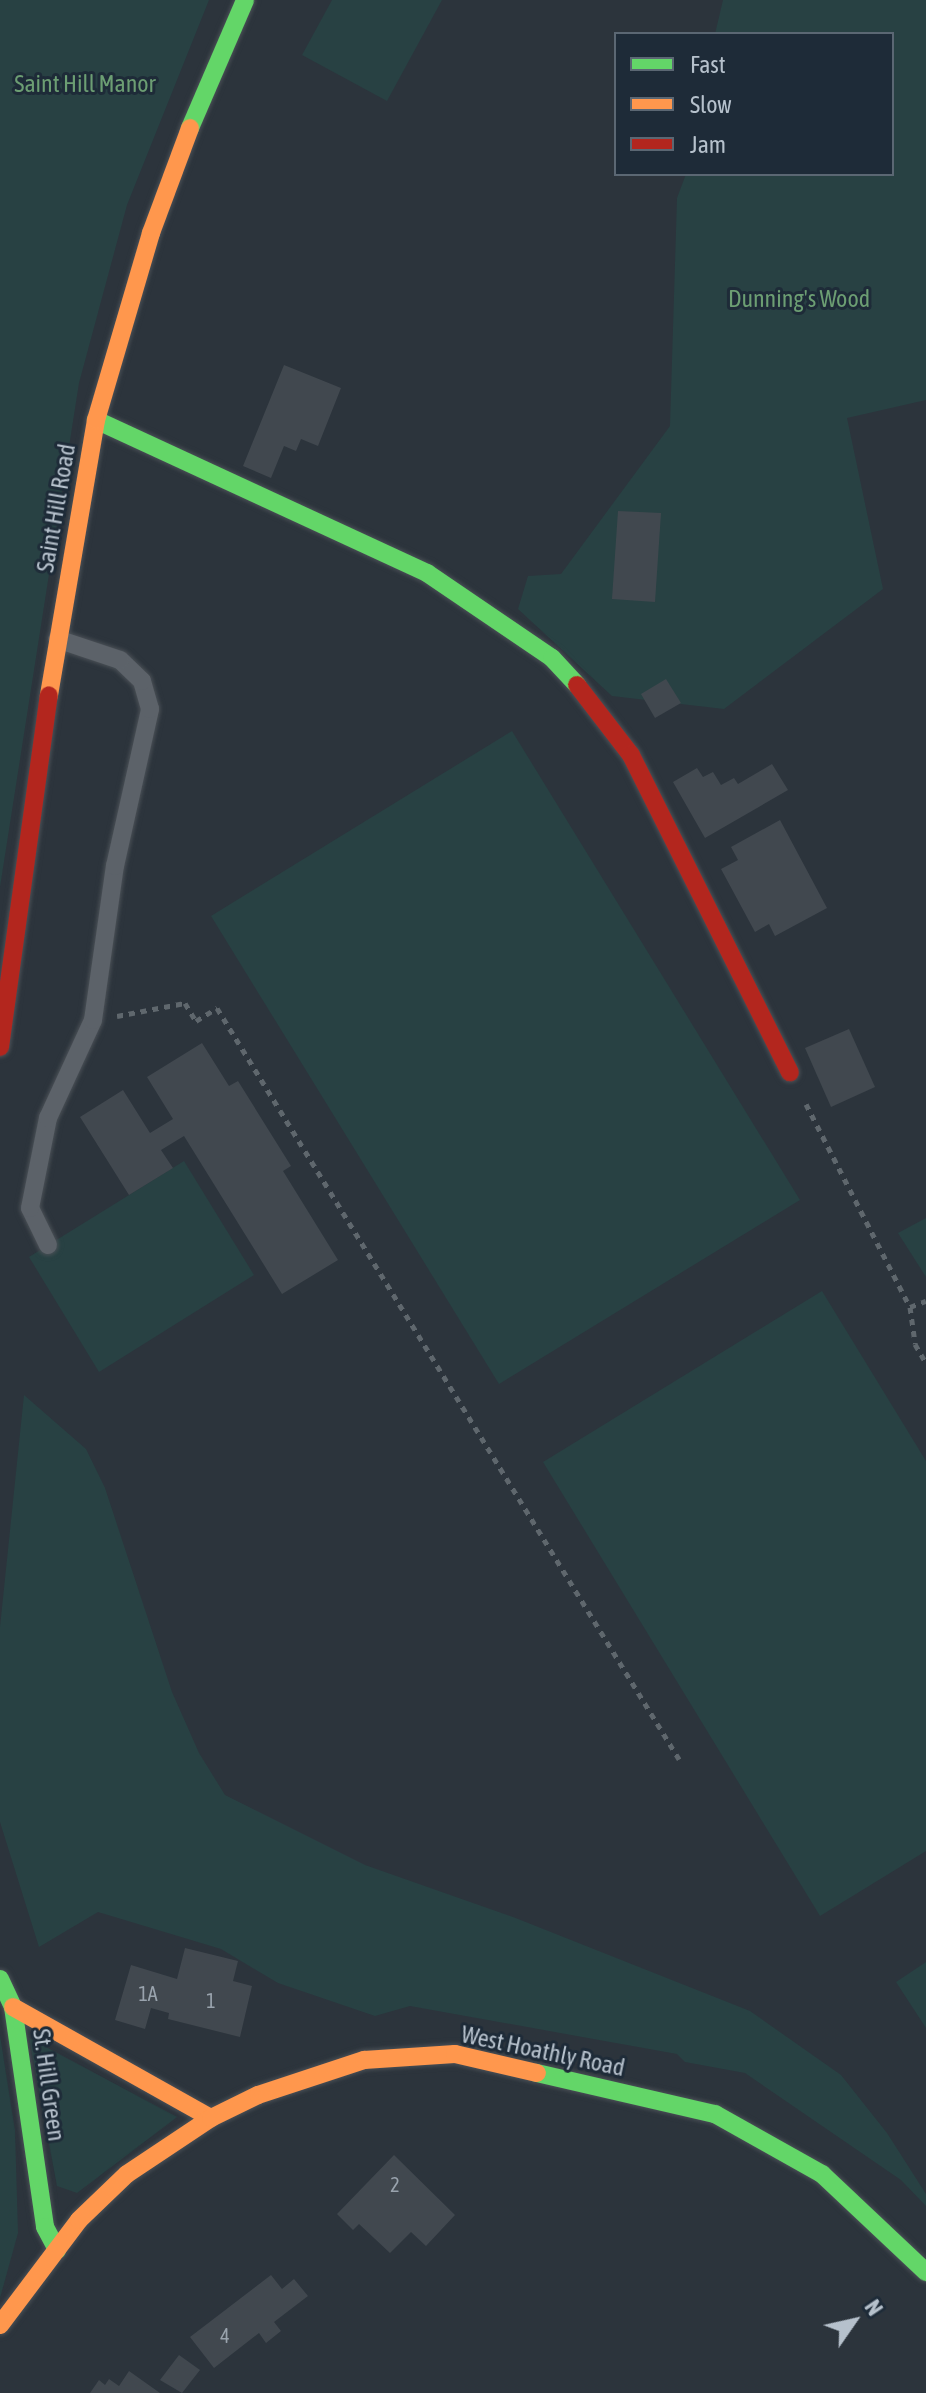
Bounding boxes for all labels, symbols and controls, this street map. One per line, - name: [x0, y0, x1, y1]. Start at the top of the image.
- legend: [614, 32, 894, 176]
- text: Fast: [690, 51, 726, 78]
- park label: Saint Hill Manor: [14, 70, 156, 98]
- text: Slow: [690, 91, 732, 118]
- text: Jam: [690, 131, 726, 158]
- park label: Dunning's Wood: [728, 285, 870, 313]
- street label: Saint Hill Road: [31, 442, 81, 574]
- house number: 1A: [138, 1981, 158, 2005]
- house number: 1: [206, 1988, 216, 2012]
- street label: West Hoathly Road: [459, 2020, 627, 2082]
- street label: St. Hill Green: [27, 2027, 71, 2143]
- house number: 2: [390, 2172, 400, 2196]
- north arrow: [814, 2281, 894, 2361]
- text: N: [859, 2295, 888, 2320]
- house number: 4: [220, 2323, 230, 2347]

